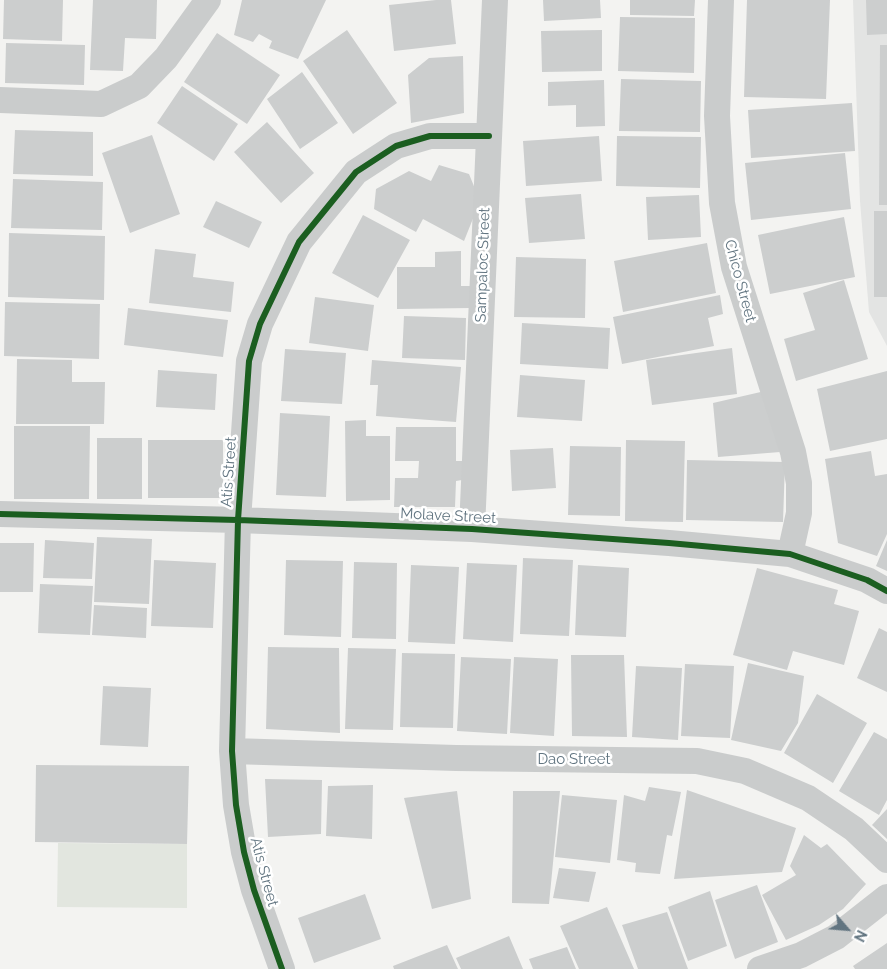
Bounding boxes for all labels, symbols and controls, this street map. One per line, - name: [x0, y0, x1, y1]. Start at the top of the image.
- street label: Sampaloc Street: [472, 207, 494, 323]
- street label: Chico Street: [720, 238, 760, 324]
- street label: Atis Street: [218, 436, 240, 508]
- street label: Molave Street: [400, 505, 496, 527]
- street label: Dao Street: [537, 750, 611, 768]
- street label: Atis Street: [246, 835, 282, 909]
- north arrow: [822, 904, 872, 954]
- text: N: [851, 927, 870, 944]

